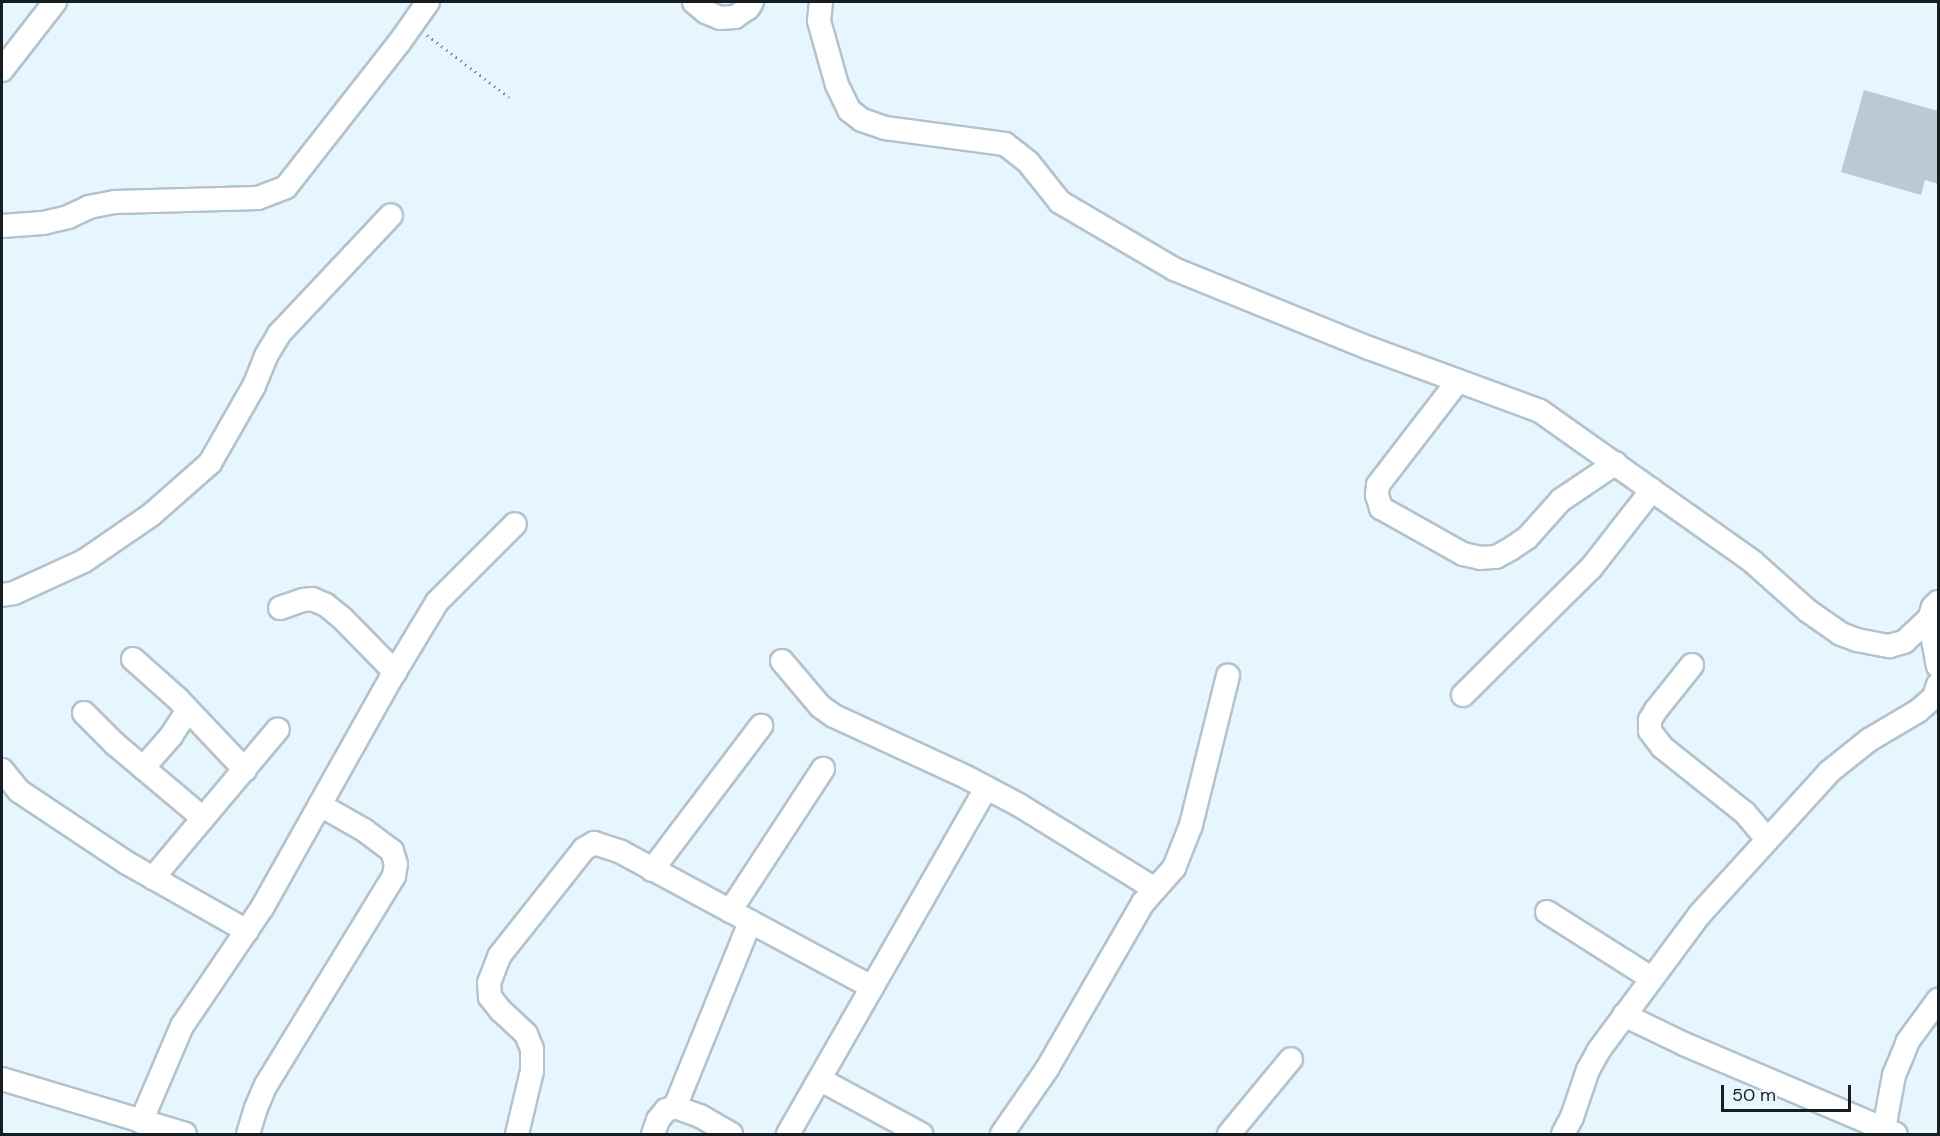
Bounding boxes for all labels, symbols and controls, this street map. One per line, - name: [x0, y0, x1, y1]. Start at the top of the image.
- scale bar: [1724, 1073, 1854, 1111]
- text: 50 m: [1732, 1083, 1776, 1107]

